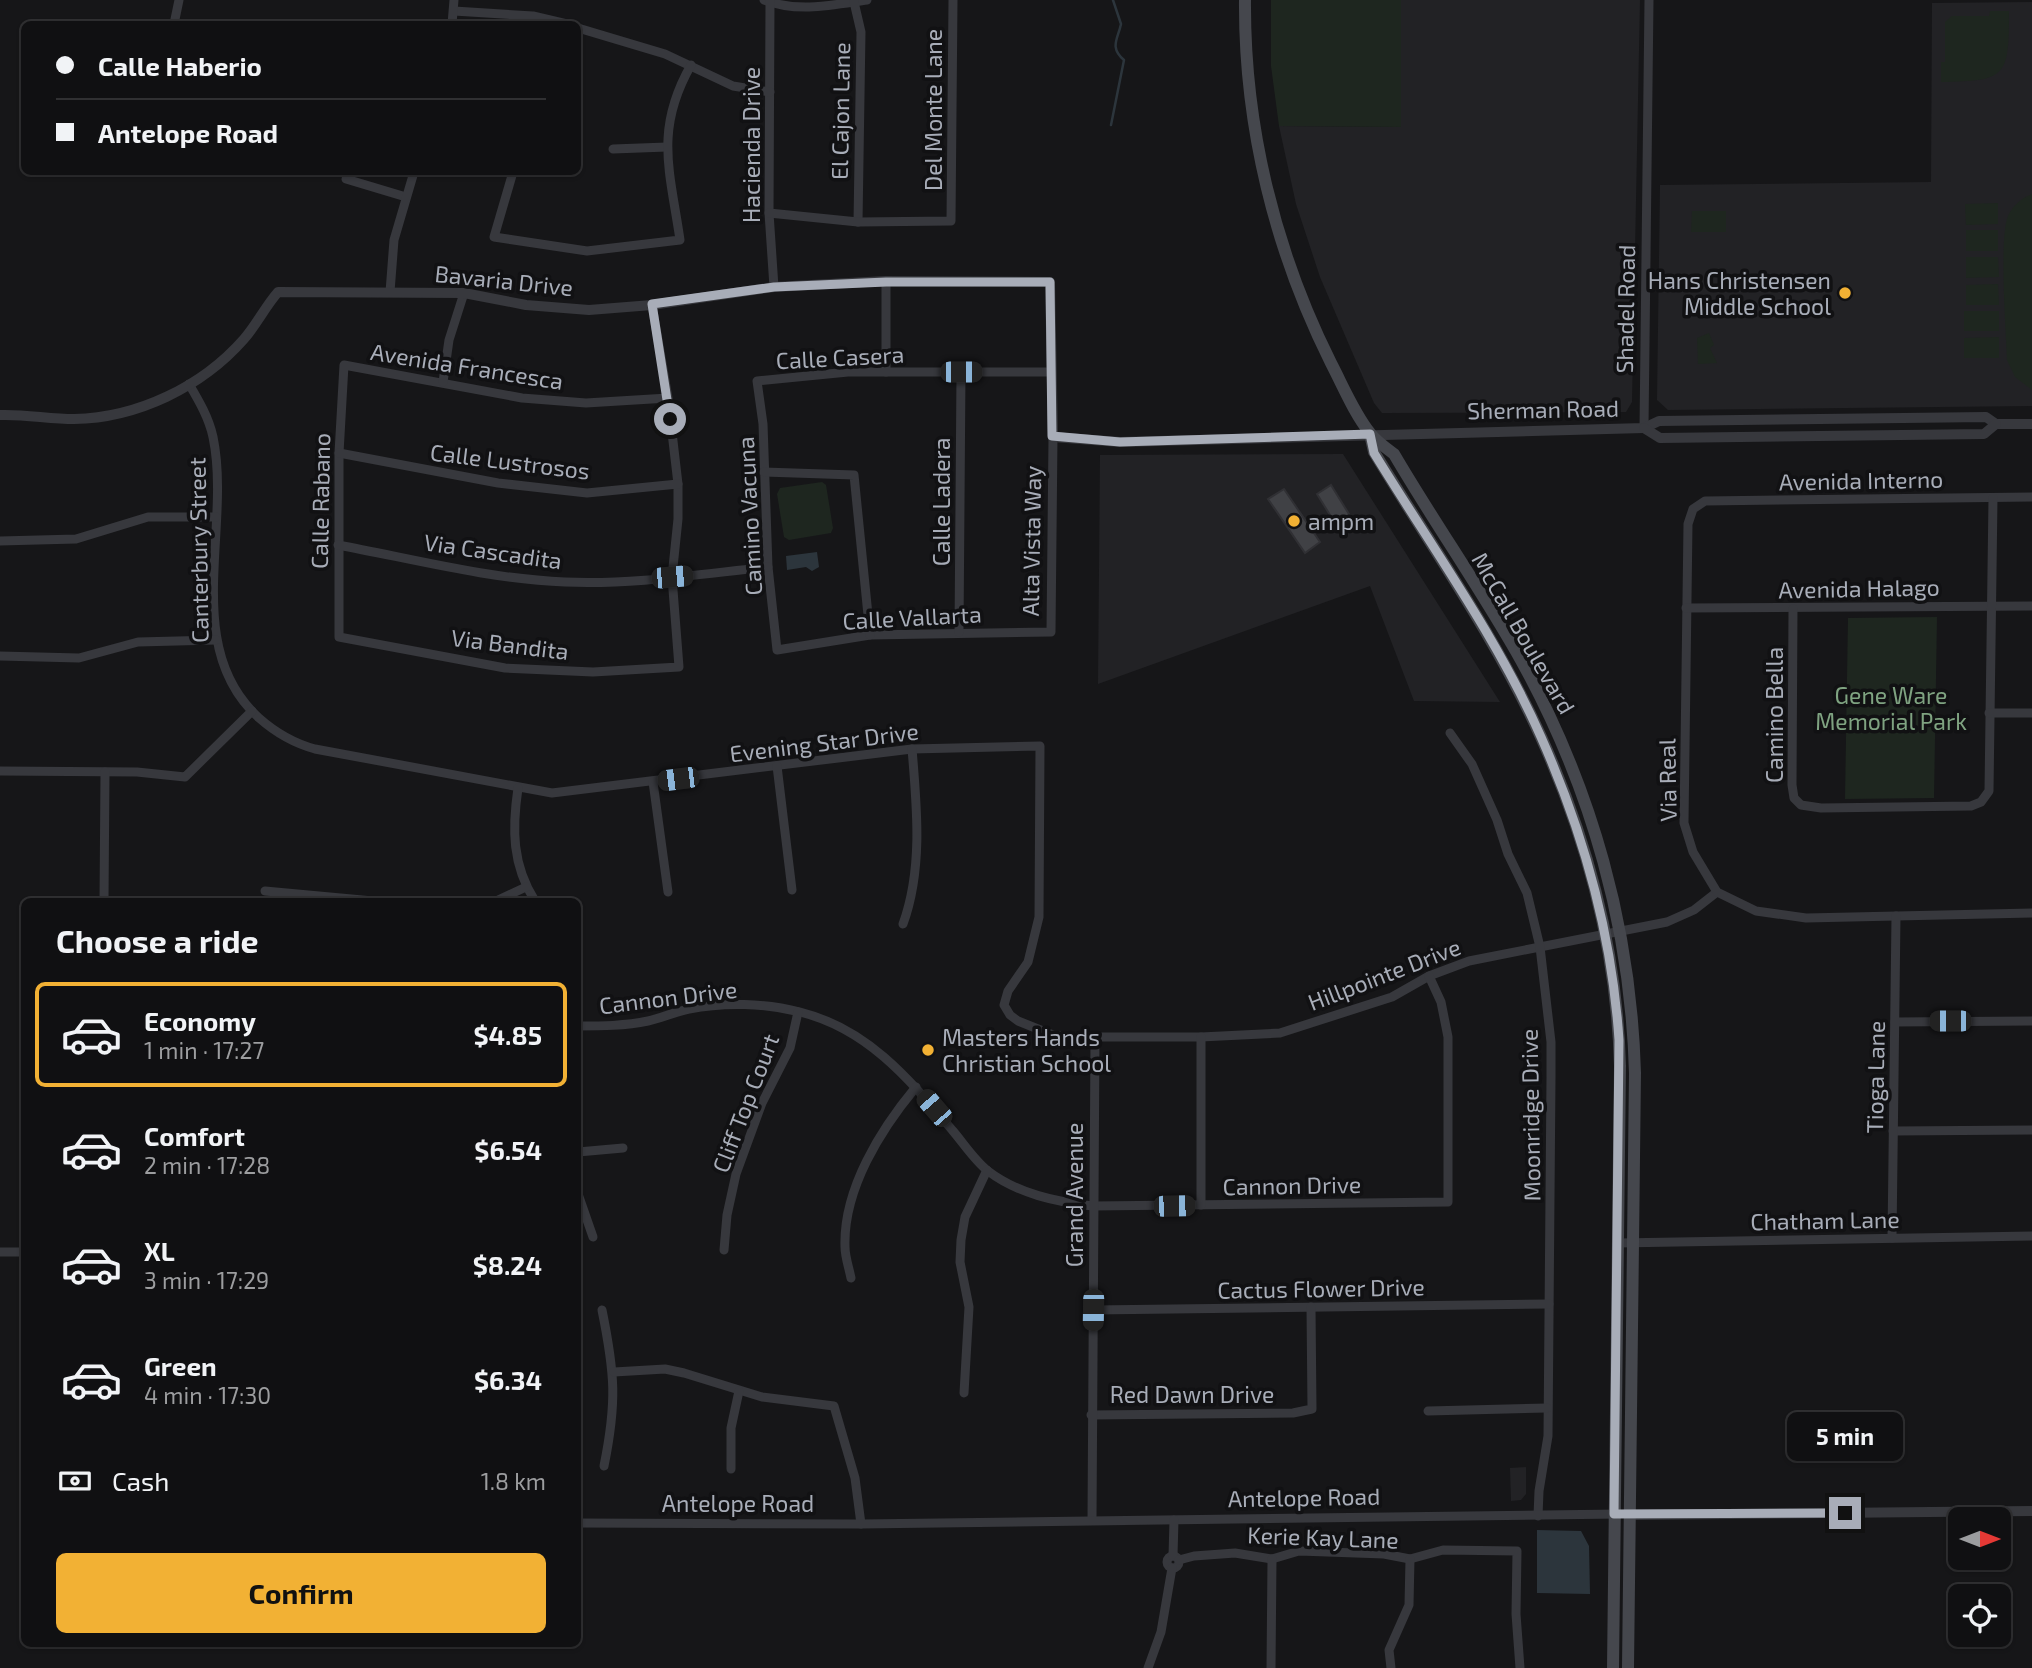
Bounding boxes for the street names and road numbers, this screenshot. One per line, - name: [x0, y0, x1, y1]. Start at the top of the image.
- street label: Del Monte Lane: [919, 29, 947, 191]
- street label: El Cajon Lane: [825, 42, 855, 180]
- street label: Hacienda Drive: [737, 67, 765, 223]
- street label: Shadel Road: [1610, 244, 1640, 374]
- street label: Bavaria Drive: [433, 259, 575, 301]
- street label: Avenida Francesca: [369, 337, 565, 395]
- street label: Calle Casera: [775, 340, 905, 374]
- street label: Sherman Road: [1467, 394, 1619, 424]
- street label: Calle Rabano: [305, 433, 335, 569]
- street label: Camino Vacuna: [731, 436, 767, 596]
- street label: Calle Lustrosos: [429, 437, 591, 485]
- street label: Calle Ladera: [927, 438, 955, 566]
- street label: Canterbury Street: [182, 457, 214, 643]
- street label: Alta Vista Way: [1016, 465, 1046, 617]
- street label: Avenida Interno: [1779, 465, 1943, 495]
- street label: Via Cascadita: [422, 527, 564, 575]
- street label: McCall Boulevard: [1466, 547, 1582, 719]
- street label: Avenida Halago: [1778, 573, 1940, 603]
- street label: Calle Vallarta: [842, 599, 982, 635]
- street label: Via Bandita: [450, 623, 570, 665]
- street label: Camino Bella: [1760, 647, 1788, 783]
- street label: Evening Star Drive: [728, 717, 920, 767]
- street label: Via Real: [1652, 738, 1682, 822]
- street label: Hillpointe Drive: [1304, 932, 1464, 1016]
- street label: Cannon Drive: [597, 975, 739, 1019]
- street label: Tioga Lane: [1860, 1020, 1890, 1134]
- street label: Moonridge Drive: [1514, 1028, 1546, 1202]
- street label: Cliff Top Court: [706, 1030, 784, 1176]
- street label: Grand Avenue: [1060, 1123, 1088, 1267]
- street label: Cannon Drive: [1222, 1170, 1362, 1200]
- street label: Chatham Lane: [1750, 1205, 1900, 1235]
- street label: Cactus Flower Drive: [1217, 1272, 1425, 1304]
- street label: Red Dawn Drive: [1110, 1380, 1274, 1408]
- street label: Antelope Road: [1228, 1482, 1380, 1512]
- street label: Antelope Road: [662, 1489, 814, 1517]
- street label: Kerie Kay Lane: [1247, 1520, 1399, 1554]

